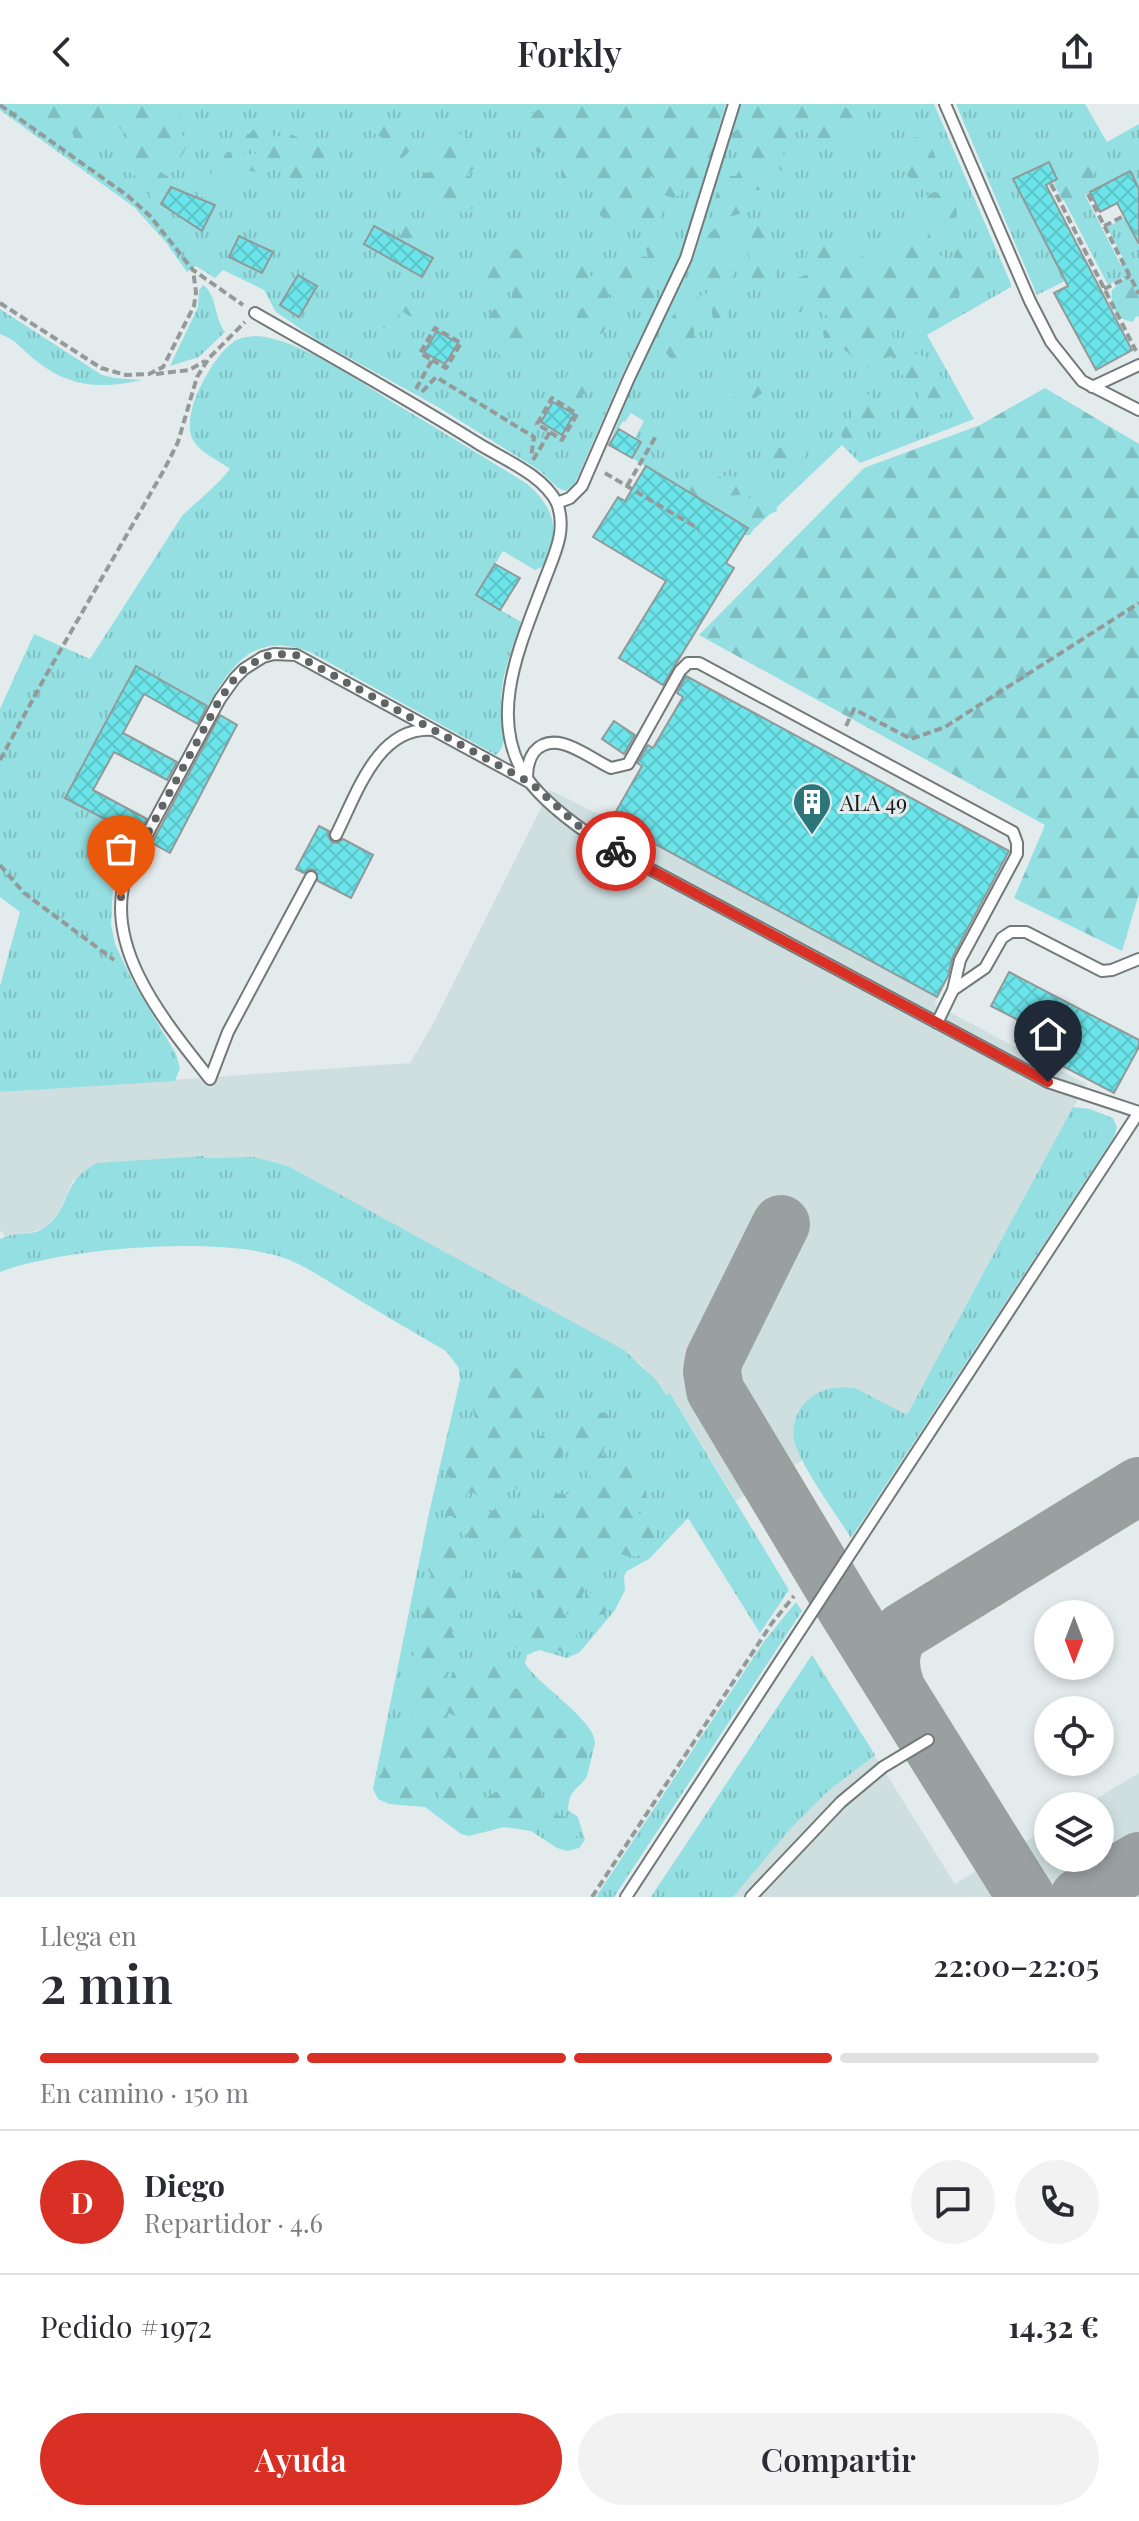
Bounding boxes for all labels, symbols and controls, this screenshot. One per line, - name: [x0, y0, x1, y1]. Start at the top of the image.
- text: Forkly: [517, 28, 622, 76]
- icon: back: [40, 30, 84, 74]
- icon: share: [1055, 30, 1099, 74]
- building icon: ALA 49: [791, 781, 833, 836]
- place label: ALA 49: [839, 787, 907, 817]
- courier: [576, 811, 656, 891]
- pin: [87, 815, 155, 897]
- icon: bag: [99, 827, 143, 871]
- icon: bike: [594, 829, 638, 873]
- pin: [1014, 1000, 1082, 1082]
- icon: home: [1026, 1012, 1070, 1056]
- north arrow: [1034, 1600, 1114, 1680]
- map controls: [1034, 1600, 1114, 1872]
- button: locate: [1034, 1696, 1114, 1776]
- button: layers: [1034, 1792, 1114, 1872]
- text: Llega en: [40, 1918, 137, 1953]
- text: 22:00–22:05: [933, 1945, 1099, 1985]
- text: 2 min: [40, 1948, 173, 2017]
- text: En camino · 150 m: [40, 2075, 249, 2110]
- button: chat: [911, 2160, 995, 2244]
- button: phone: [1015, 2160, 1099, 2244]
- text: Diego: [144, 2165, 225, 2205]
- text: D: [70, 2182, 94, 2222]
- text: Repartidor · 4.6: [144, 2205, 323, 2240]
- text: Pedido #1972: [40, 2306, 212, 2346]
- text: 14.32 €: [1008, 2306, 1099, 2346]
- button: Ayuda: [40, 2413, 562, 2505]
- button: Compartir: [578, 2413, 1099, 2505]

